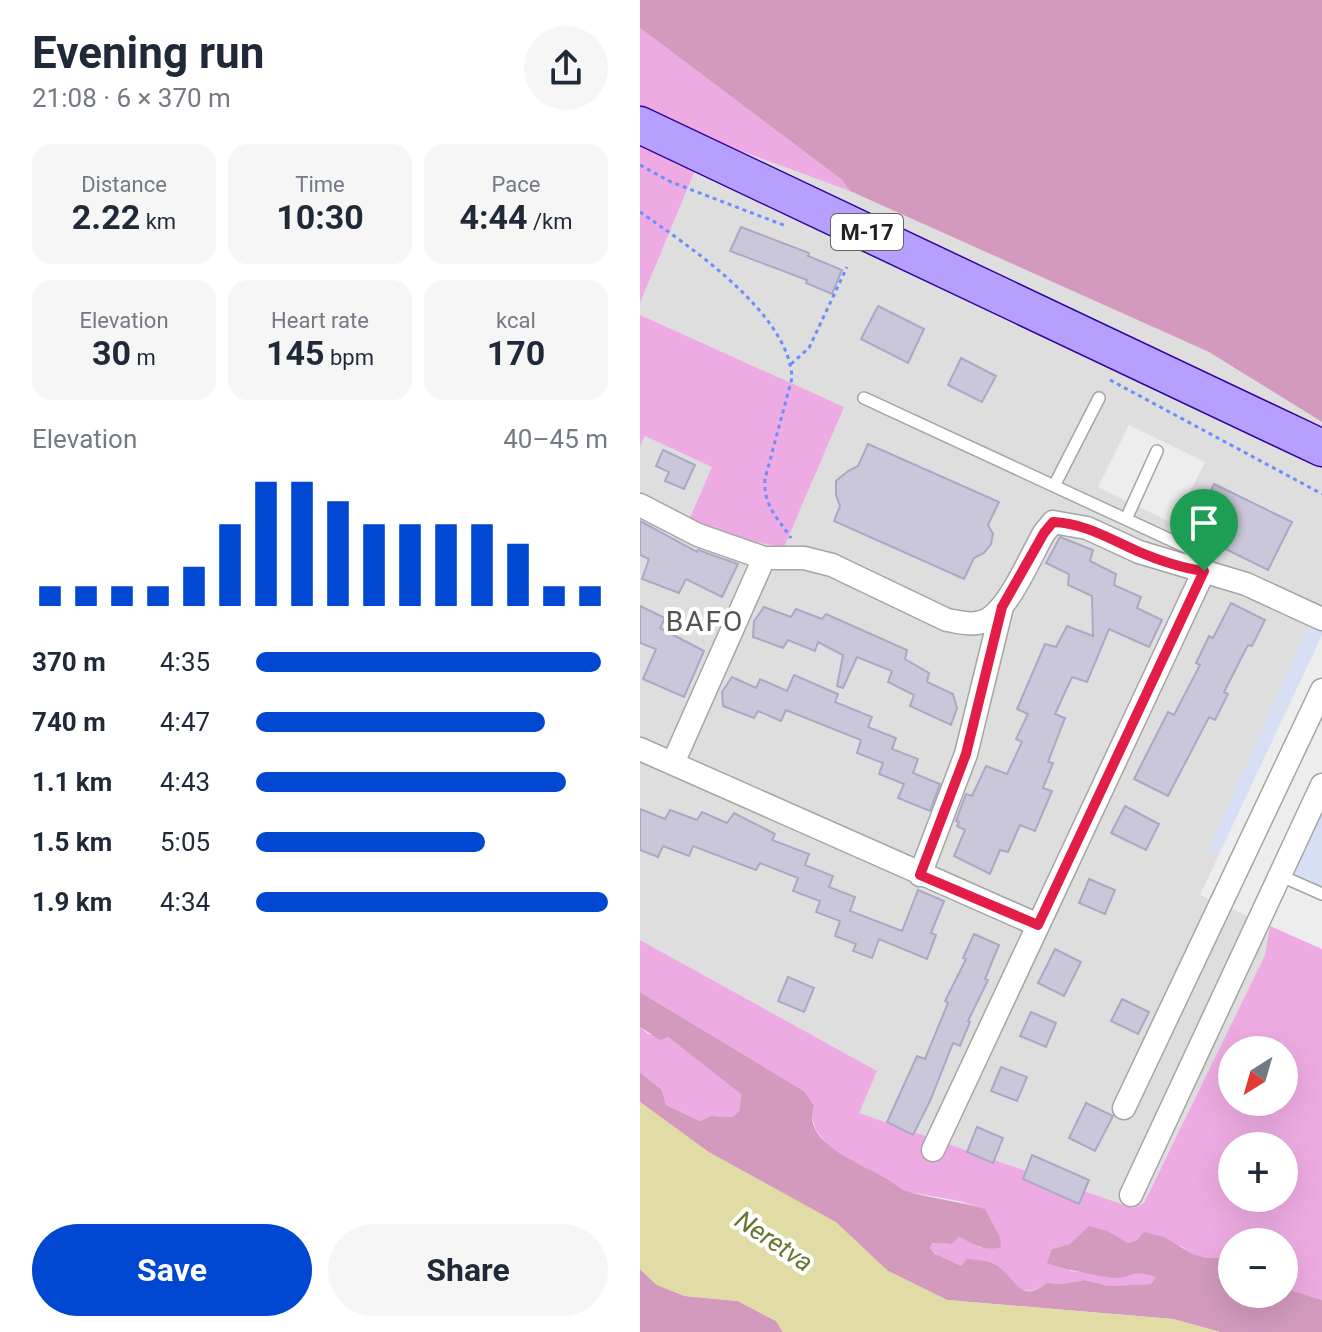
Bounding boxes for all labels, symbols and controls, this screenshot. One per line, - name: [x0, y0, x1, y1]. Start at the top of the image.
- button: share: [524, 26, 608, 110]
- text: Evening run: [32, 27, 264, 79]
- text: 21:08 · 6 × 370 m: [32, 83, 231, 113]
- text: Distance: [81, 172, 167, 197]
- text: Time: [295, 172, 345, 197]
- text: Pace: [492, 172, 540, 197]
- text: 2.22: [72, 197, 140, 237]
- text: 10:30: [276, 197, 364, 237]
- text: 4:44: [459, 197, 528, 237]
- text: km: [140, 209, 176, 234]
- text: /km: [528, 209, 573, 234]
- road number: M-17: [831, 214, 903, 250]
- text: Elevation: [79, 308, 169, 333]
- text: Heart rate: [271, 308, 369, 333]
- text: kcal: [496, 308, 536, 333]
- text: 30: [92, 333, 131, 373]
- text: 145: [266, 333, 325, 373]
- text: 170: [487, 333, 545, 373]
- text: m: [131, 345, 156, 370]
- text: bpm: [325, 345, 374, 370]
- text: Elevation: [32, 424, 137, 454]
- text: 40–45 m: [503, 424, 608, 454]
- pin: [1170, 489, 1238, 571]
- icon: arrive: [1182, 501, 1226, 545]
- district label: BAFO: [666, 605, 744, 638]
- text: 370 m: [32, 647, 106, 677]
- text: 4:35: [160, 647, 210, 677]
- text: 740 m: [32, 707, 106, 737]
- text: 4:47: [160, 707, 210, 737]
- text: 1.1 km: [32, 767, 112, 797]
- text: 4:43: [160, 767, 210, 797]
- text: 1.5 km: [32, 827, 112, 857]
- text: 5:05: [160, 827, 210, 857]
- text: 1.9 km: [32, 887, 112, 917]
- text: 4:34: [160, 887, 210, 917]
- north arrow: [1218, 1036, 1298, 1116]
- map controls: [1218, 1036, 1298, 1308]
- button: +: [1218, 1132, 1298, 1212]
- water label: Neretva: [730, 1204, 818, 1278]
- button: Save: [32, 1224, 312, 1316]
- button: Share: [328, 1224, 608, 1316]
- button: −: [1218, 1228, 1298, 1308]

